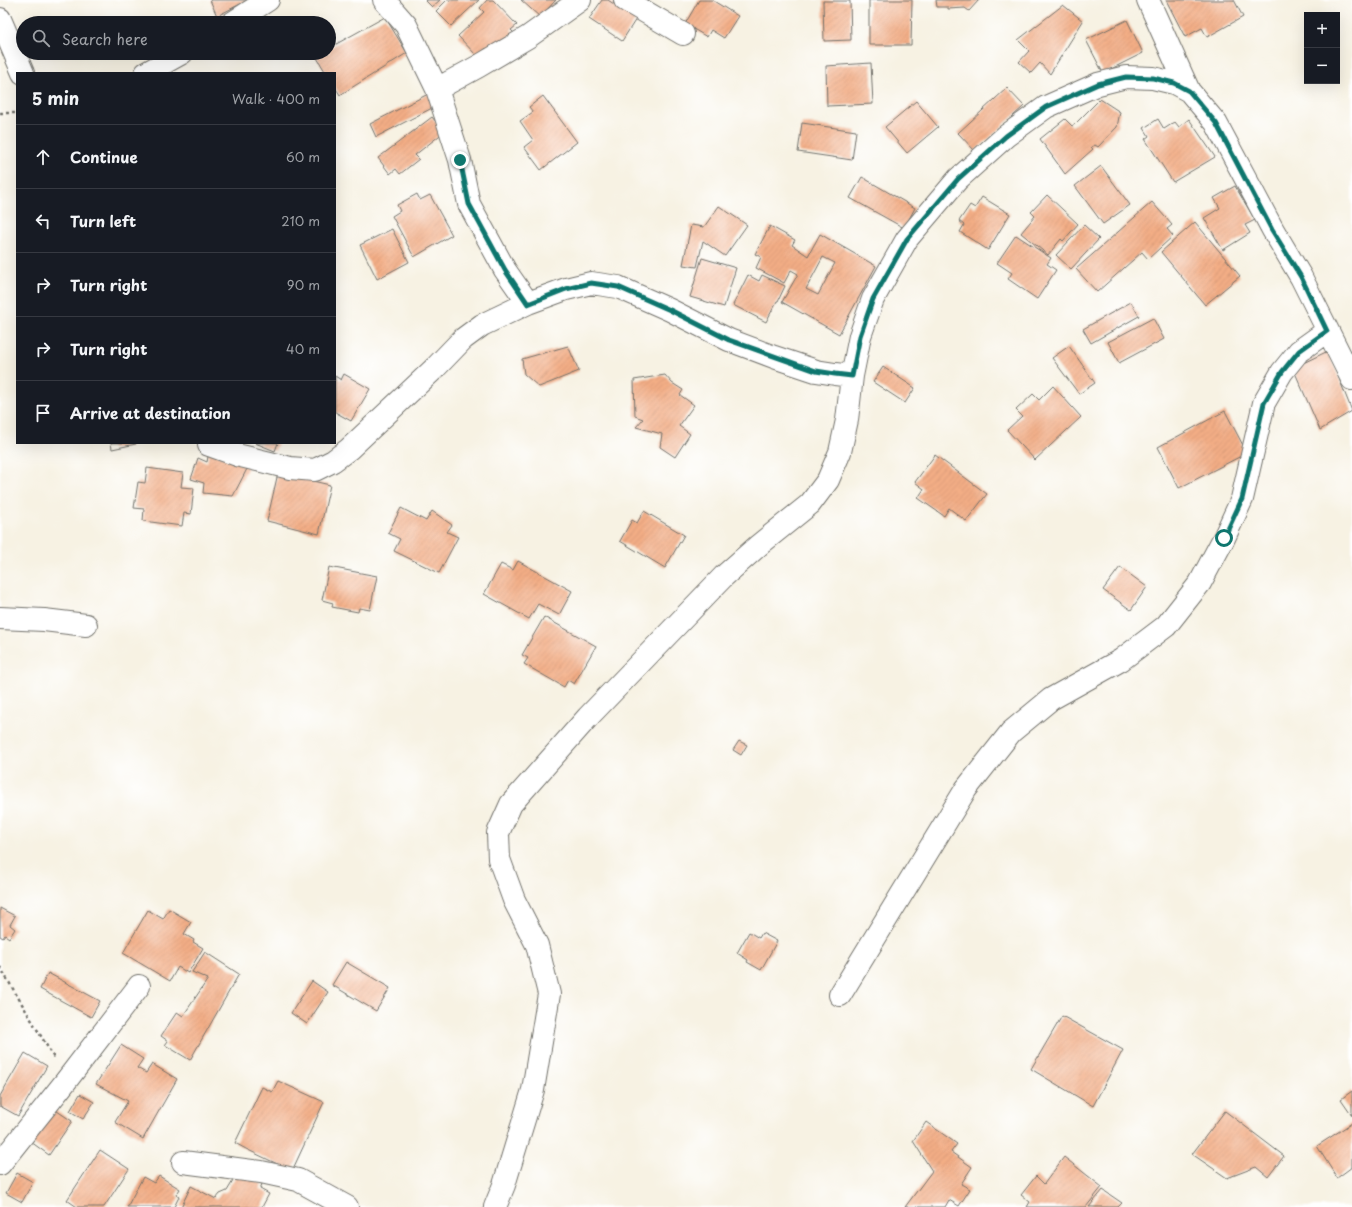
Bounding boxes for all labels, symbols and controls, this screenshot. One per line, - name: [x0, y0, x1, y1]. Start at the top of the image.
- map controls: [1304, 12, 1340, 84]
- button: +: [1304, 12, 1340, 48]
- search box: [16, 16, 336, 60]
- icon: search: [30, 27, 52, 49]
- text: Search here: [62, 27, 148, 50]
- button: −: [1304, 48, 1340, 84]
- text: 5 min: [32, 85, 79, 111]
- text: Walk · 400 m: [232, 89, 320, 108]
- text: Continue: [70, 145, 138, 168]
- icon: ahead: [32, 146, 54, 168]
- text: 60 m: [286, 147, 320, 166]
- route end: [451, 151, 469, 169]
- text: Turn left: [70, 209, 136, 232]
- icon: left: [32, 210, 54, 232]
- text: 210 m: [281, 211, 320, 230]
- text: Turn right: [70, 273, 147, 296]
- icon: right: [32, 274, 54, 296]
- text: 90 m: [287, 275, 320, 294]
- text: Turn right: [70, 337, 147, 360]
- icon: right: [32, 338, 54, 360]
- text: 40 m: [286, 339, 320, 358]
- text: Arrive at destination: [70, 401, 231, 424]
- icon: arrive: [32, 402, 54, 424]
- route start: [1215, 529, 1233, 547]

